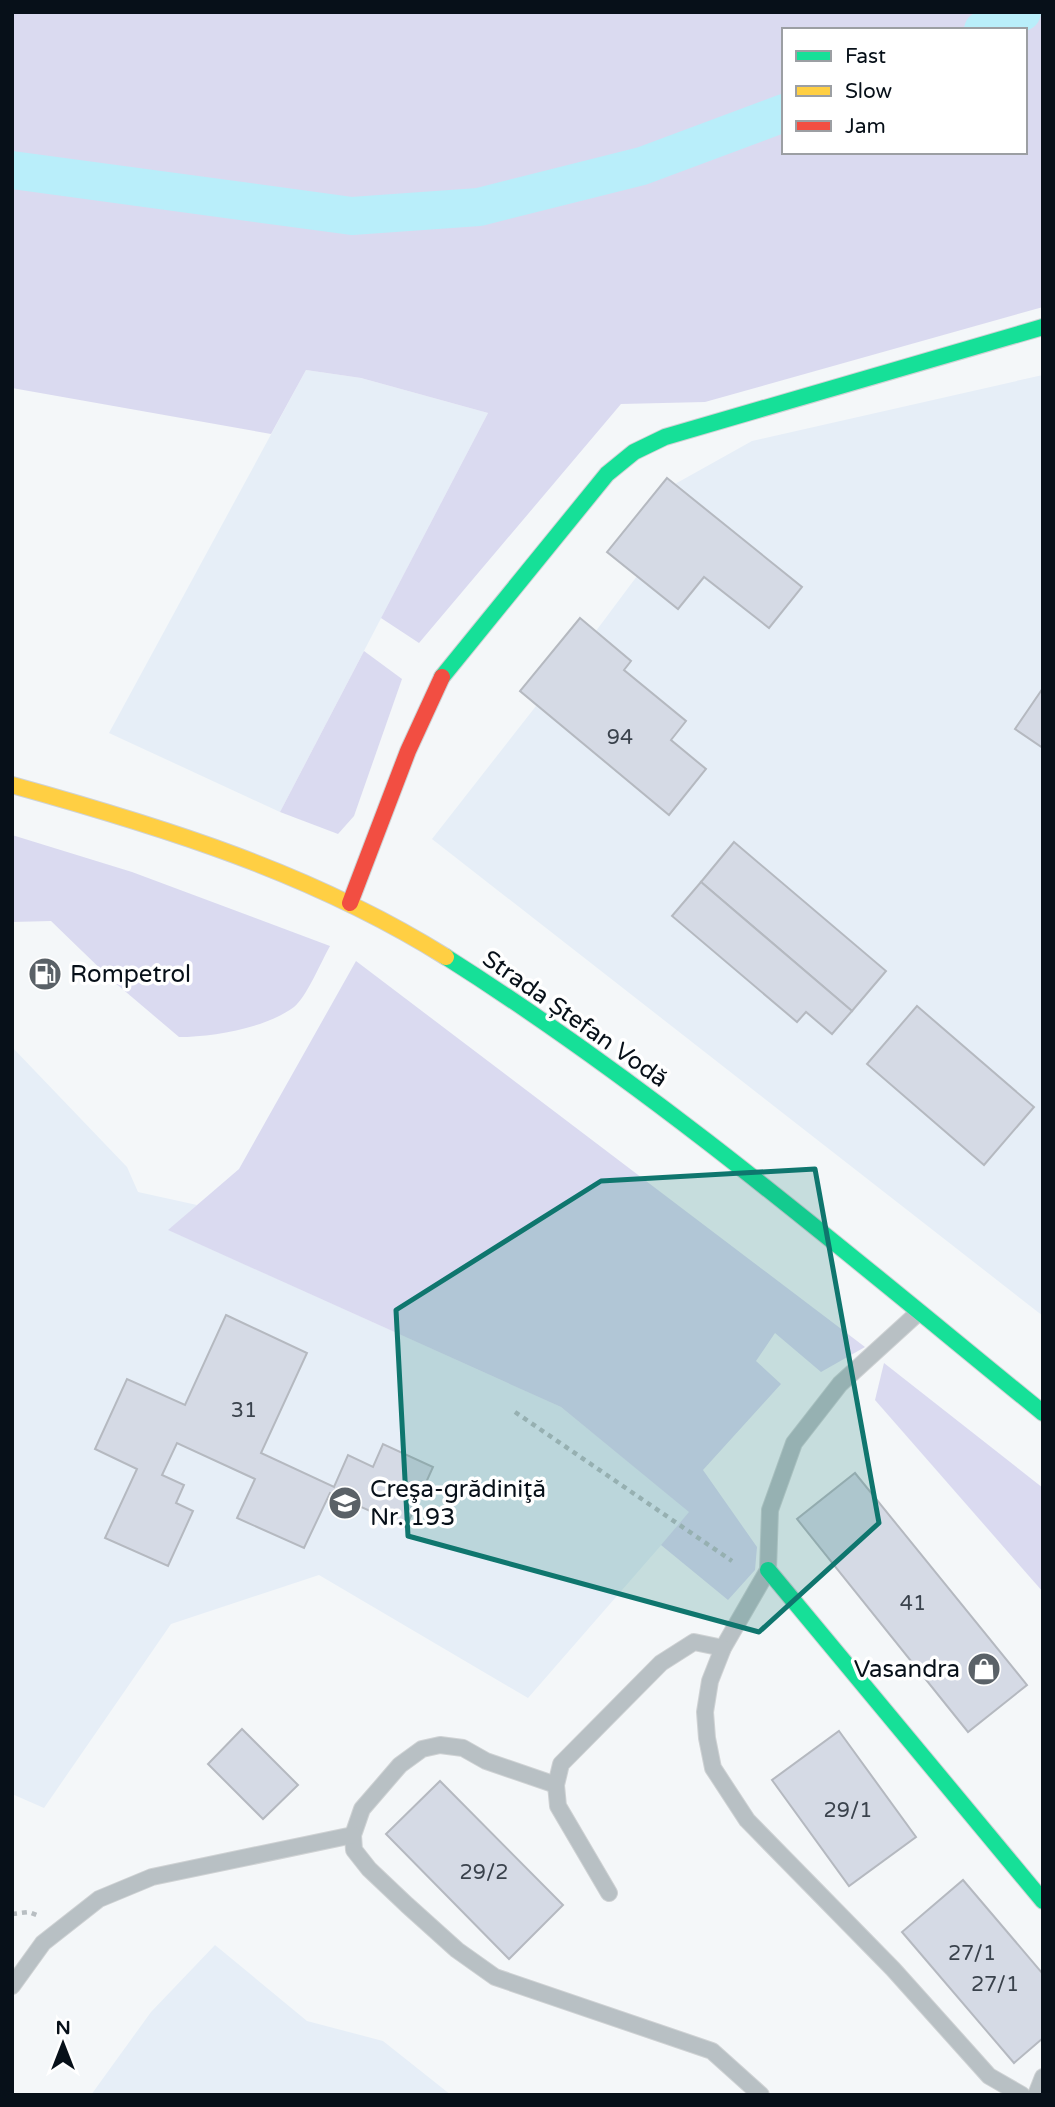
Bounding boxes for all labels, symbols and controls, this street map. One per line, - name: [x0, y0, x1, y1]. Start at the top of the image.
- legend: [782, 28, 1027, 154]
- text: Fast: [845, 44, 886, 69]
- text: Slow: [845, 79, 893, 104]
- text: Jam: [845, 114, 886, 139]
- house number: 94: [607, 725, 633, 750]
- street label: Strada Ștefan Vodă: [477, 944, 673, 1094]
- fuel station icon: Rompetrol: [26, 955, 64, 993]
- place label: Rompetrol: [70, 960, 191, 989]
- house number: 31: [231, 1398, 257, 1423]
- place label: Creşa-grădiniţă Nr. 193: [370, 1475, 546, 1532]
- school or university icon: Creşa-grădiniţă Nr. 193: [326, 1484, 364, 1522]
- house number: 41: [900, 1591, 926, 1616]
- shop icon: Vasandra: [965, 1650, 1003, 1688]
- place label: Vasandra: [854, 1655, 960, 1684]
- house number: 29/1: [824, 1798, 872, 1823]
- house number: 29/2: [460, 1860, 508, 1885]
- house number: 27/1: [948, 1941, 996, 1966]
- house number: 27/1: [971, 1972, 1019, 1997]
- north arrow: [28, 2009, 98, 2079]
- text: N: [55, 2017, 71, 2039]

